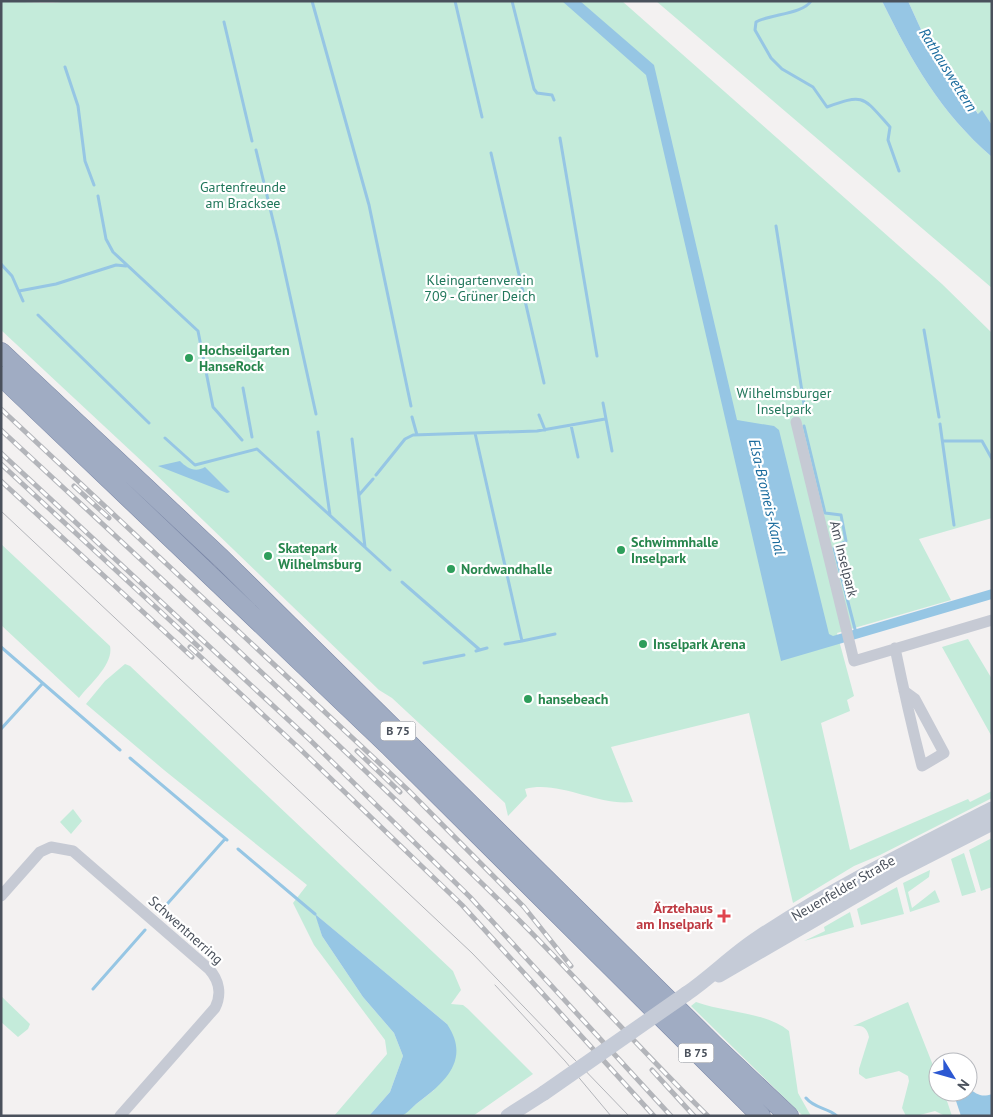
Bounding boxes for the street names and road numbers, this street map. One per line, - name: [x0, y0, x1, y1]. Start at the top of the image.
- street label: Am Inselpark: [826, 519, 862, 599]
- road number: B 75: [380, 721, 416, 740]
- street label: Neuenfelder Straße: [788, 851, 898, 925]
- street label: Schwentnerring: [145, 892, 227, 968]
- road number: B 75: [678, 1044, 714, 1062]

